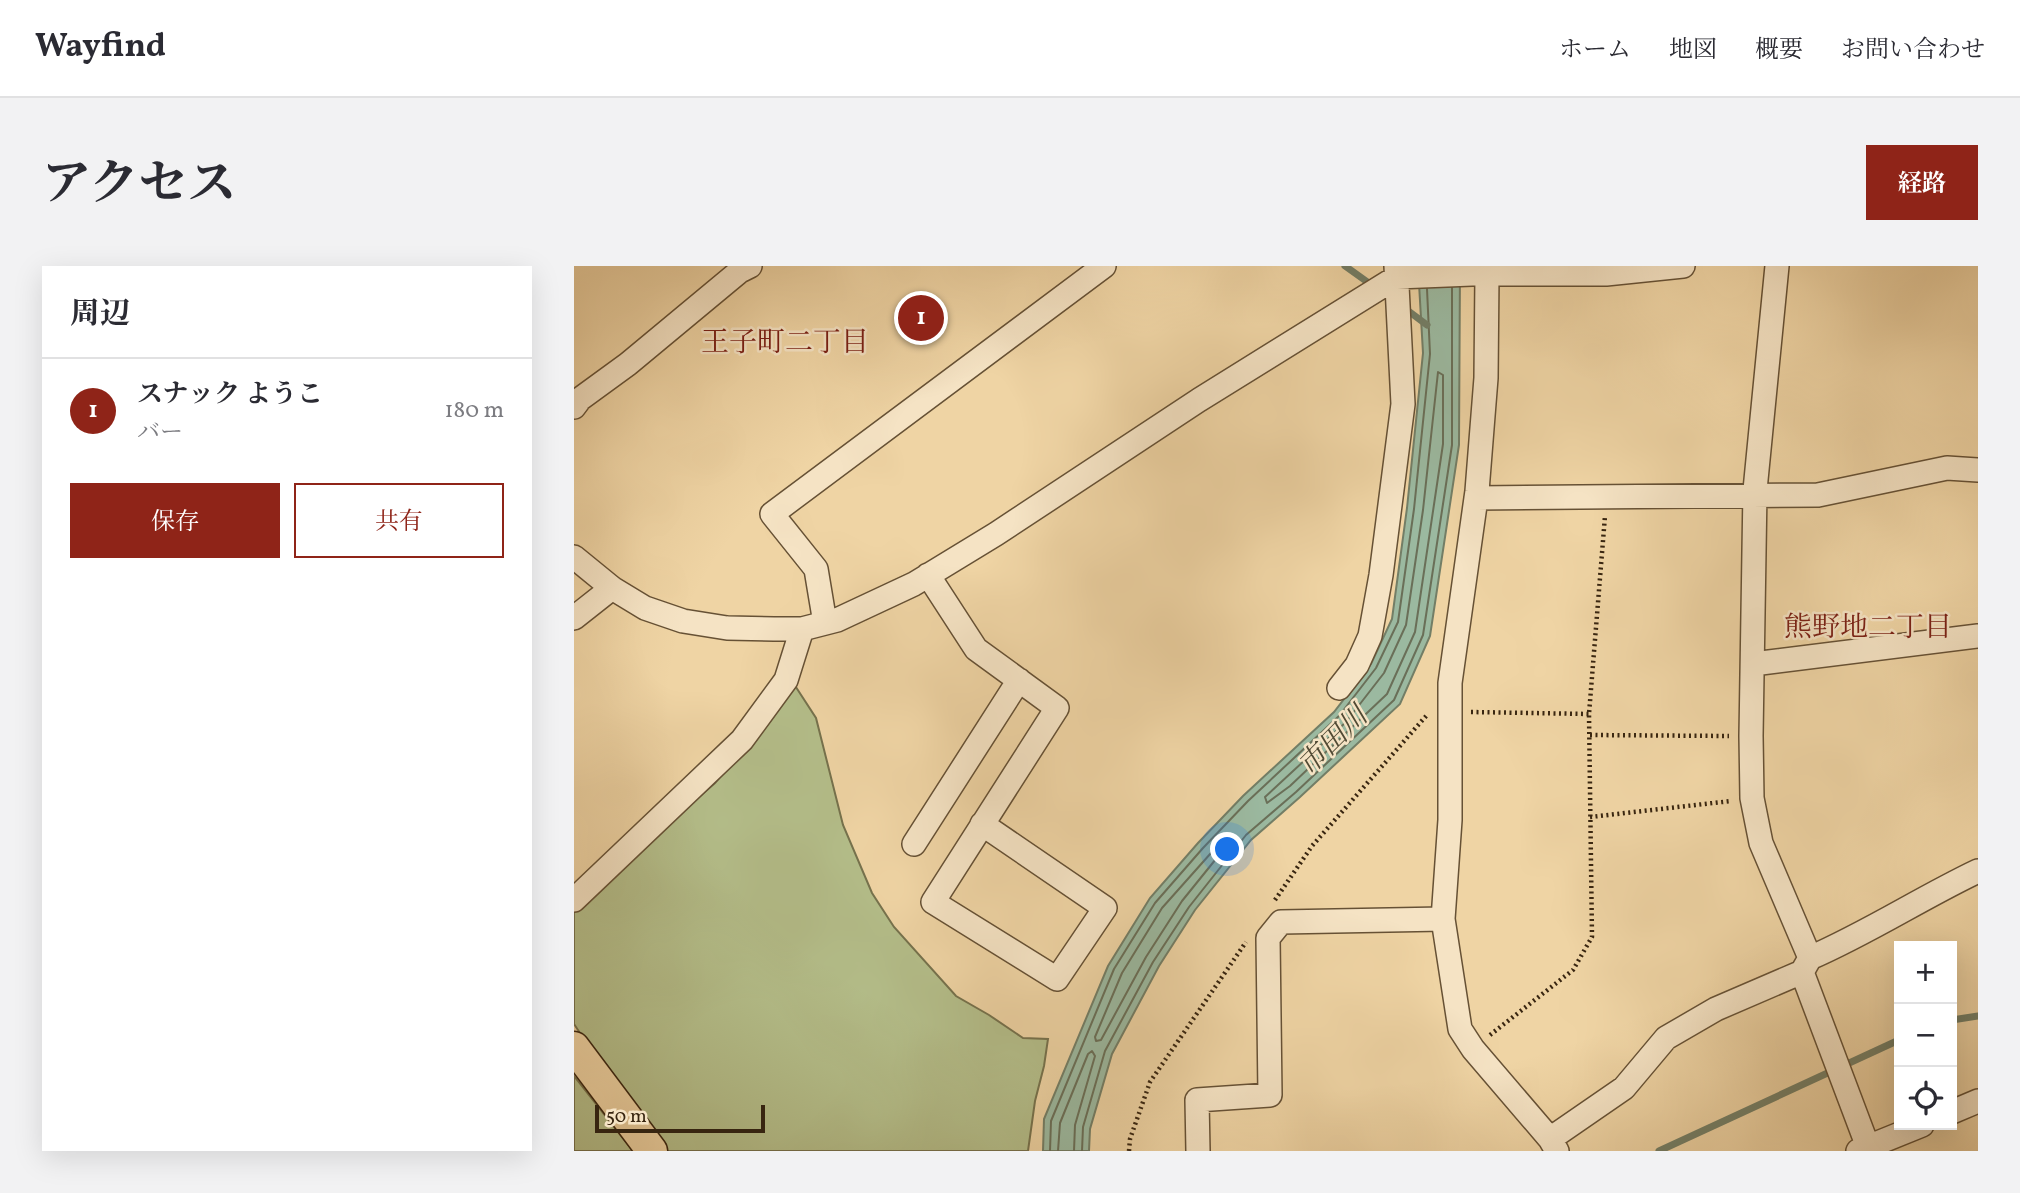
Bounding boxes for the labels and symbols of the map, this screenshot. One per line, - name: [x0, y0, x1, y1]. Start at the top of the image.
- pin: 1: [898, 292, 944, 344]
- district label: 王子町二丁目: [701, 324, 869, 363]
- district label: 熊野地二丁目: [1784, 609, 1952, 648]
- water label: 市田川: [1290, 696, 1379, 785]
- your location: [1210, 832, 1244, 866]
- scale bar: [595, 1102, 765, 1134]

